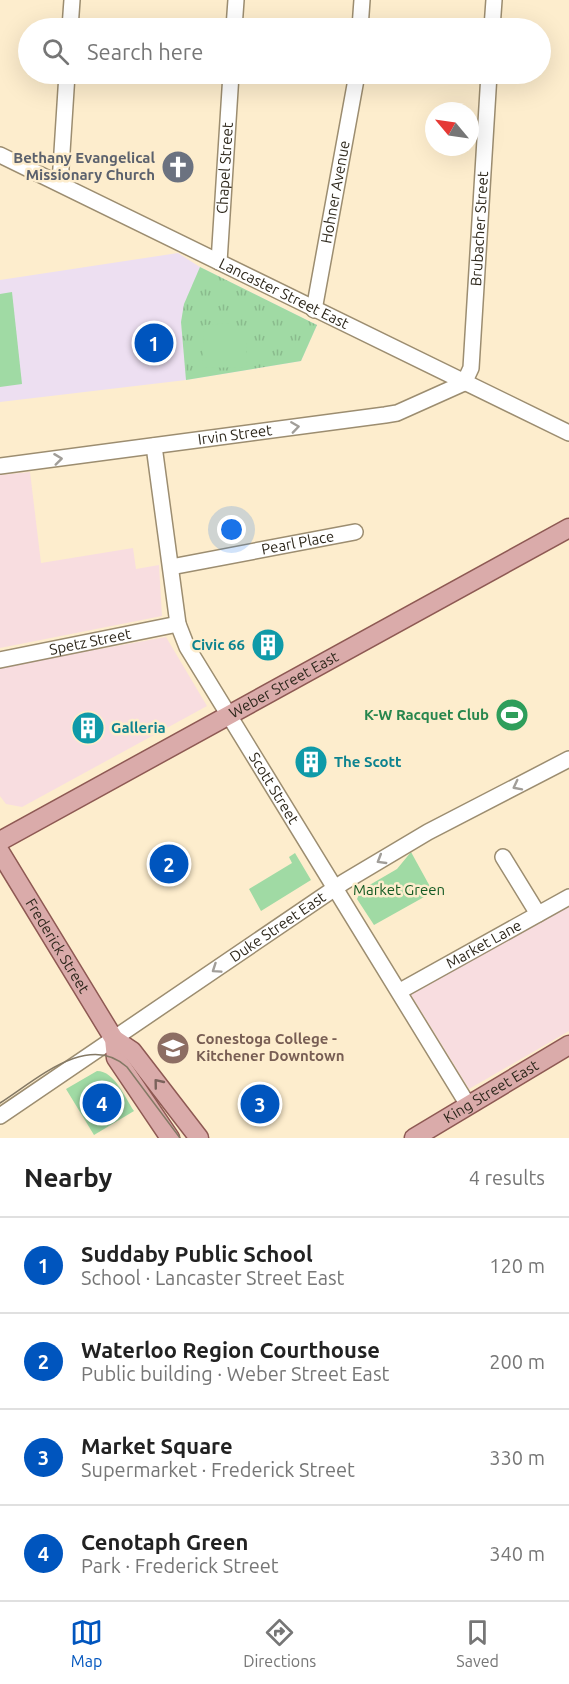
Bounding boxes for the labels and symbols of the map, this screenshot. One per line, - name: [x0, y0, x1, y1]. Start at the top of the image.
- north arrow: [425, 102, 479, 156]
- street label: Chapel Street: [213, 122, 236, 215]
- street label: Hohner Avenue: [317, 139, 353, 245]
- place label: Bethany Evangelical Missionary Church: [13, 149, 155, 183]
- church icon: Bethany Evangelical Missionary Church: [160, 149, 196, 185]
- street label: Brubacher Street: [467, 171, 491, 287]
- street label: Lancaster Street East: [216, 254, 352, 332]
- pin: 1: [134, 320, 174, 366]
- street label: Irvin Street: [197, 421, 273, 448]
- one-way arrow: [291, 422, 300, 434]
- one-way arrow: [53, 453, 63, 465]
- your location: [217, 515, 246, 544]
- street label: Pearl Place: [260, 527, 335, 558]
- street label: Spetz Street: [48, 625, 133, 658]
- building icon: Civic 66: [250, 627, 286, 663]
- place label: Civic 66: [191, 636, 245, 653]
- street label: Weber Street East: [226, 648, 341, 721]
- sports icon: K-W Racquet Club: [494, 697, 530, 733]
- place label: K-W Racquet Club: [364, 706, 489, 723]
- building icon: Galleria: [70, 710, 106, 746]
- place label: Galleria: [111, 719, 166, 736]
- building icon: The Scott: [293, 744, 329, 780]
- street label: Scott Street: [246, 749, 302, 827]
- place label: The Scott: [334, 753, 402, 770]
- one-way arrow: [513, 779, 523, 790]
- pin: 2: [150, 842, 188, 886]
- one-way arrow: [377, 853, 387, 864]
- park label: Market Green: [353, 881, 445, 898]
- street label: Duke Street East: [226, 888, 329, 965]
- street label: Frederick Street: [22, 895, 93, 996]
- street label: Market Lane: [443, 916, 524, 972]
- one-way arrow: [212, 962, 223, 973]
- school or university icon: Conestoga College - Kitchener Downtown: [155, 1030, 191, 1066]
- place label: Conestoga College - Kitchener Downtown: [196, 1030, 344, 1064]
- street label: King Street East: [440, 1056, 542, 1126]
- one-way arrow: [155, 1079, 166, 1090]
- pin: 4: [82, 1080, 122, 1126]
- pin: 3: [240, 1082, 280, 1126]

